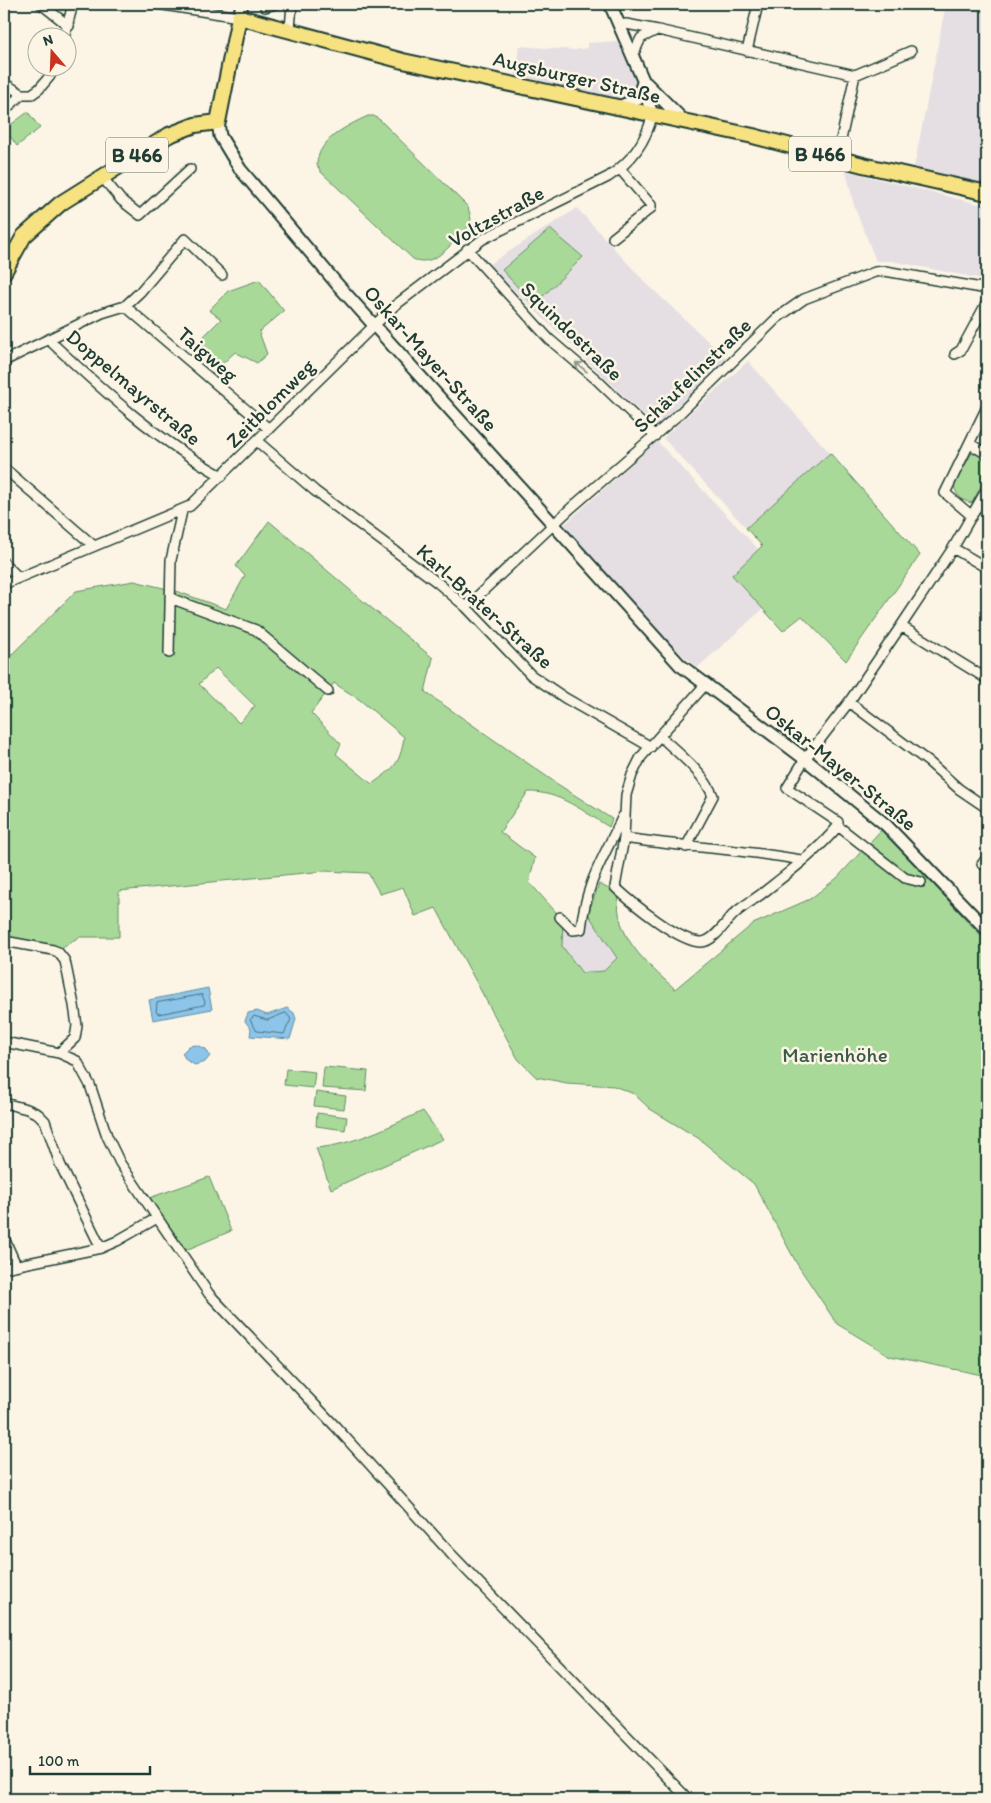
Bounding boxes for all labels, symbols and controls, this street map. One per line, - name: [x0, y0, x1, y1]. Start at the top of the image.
- north arrow: [28, 28, 78, 78]
- text: N: [41, 31, 55, 50]
- street label: Augsburger Straße: [491, 46, 663, 108]
- road number: B 466: [789, 136, 851, 172]
- road number: B 466: [106, 138, 168, 172]
- street label: Voltzstraße: [444, 180, 548, 252]
- street label: Squindostraße: [516, 276, 628, 386]
- street label: Oskar-Mayer-Straße: [359, 280, 503, 436]
- street label: Schäufelinstraße: [628, 312, 756, 438]
- street label: Taigweg: [173, 321, 244, 387]
- street label: Doppelmayrstraße: [62, 323, 206, 451]
- street label: Zeitblomweg: [220, 353, 320, 453]
- one-way arrow: [575, 361, 588, 372]
- street label: Karl-Brater-Straße: [412, 538, 558, 674]
- street label: Oskar-Mayer-Straße: [760, 698, 922, 836]
- park label: Marienhöhe: [782, 1042, 888, 1067]
- scale bar: [30, 1743, 150, 1775]
- text: 100 m: [38, 1752, 80, 1770]

